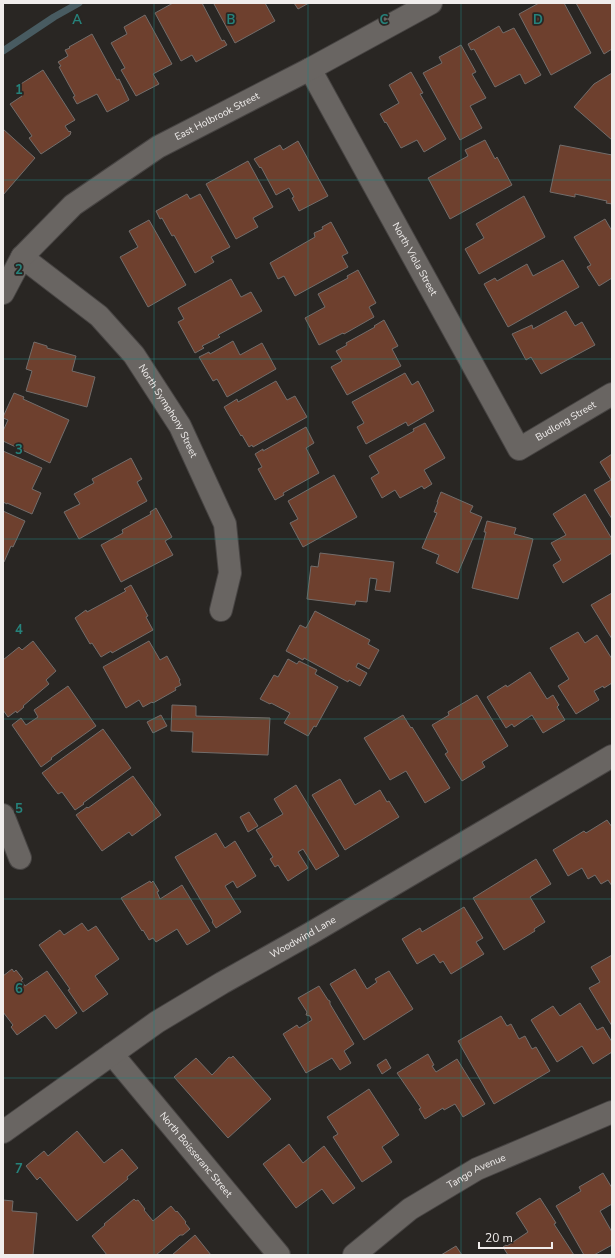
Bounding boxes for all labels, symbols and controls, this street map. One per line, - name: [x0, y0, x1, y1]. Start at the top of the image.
- text: A: [72, 11, 82, 29]
- text: B: [227, 11, 236, 29]
- text: C: [380, 11, 389, 29]
- text: D: [533, 11, 543, 29]
- text: 1: [15, 81, 23, 99]
- street label: East Holbrook Street: [172, 89, 262, 144]
- street label: North Viola Street: [389, 220, 441, 299]
- text: 2: [15, 261, 23, 279]
- street label: North Symphony Street: [135, 362, 201, 460]
- street label: Budlong Street: [533, 398, 599, 445]
- text: 3: [15, 441, 23, 459]
- text: 4: [15, 621, 23, 639]
- text: 5: [15, 800, 23, 818]
- street label: Woodwind Lane: [267, 913, 339, 962]
- text: 6: [15, 980, 23, 998]
- street label: North Boisseranc Street: [156, 1109, 236, 1201]
- street label: Tango Avenue: [444, 1151, 508, 1192]
- text: 7: [15, 1160, 23, 1178]
- scale bar: [479, 1224, 552, 1250]
- text: 20 m: [485, 1230, 513, 1246]

